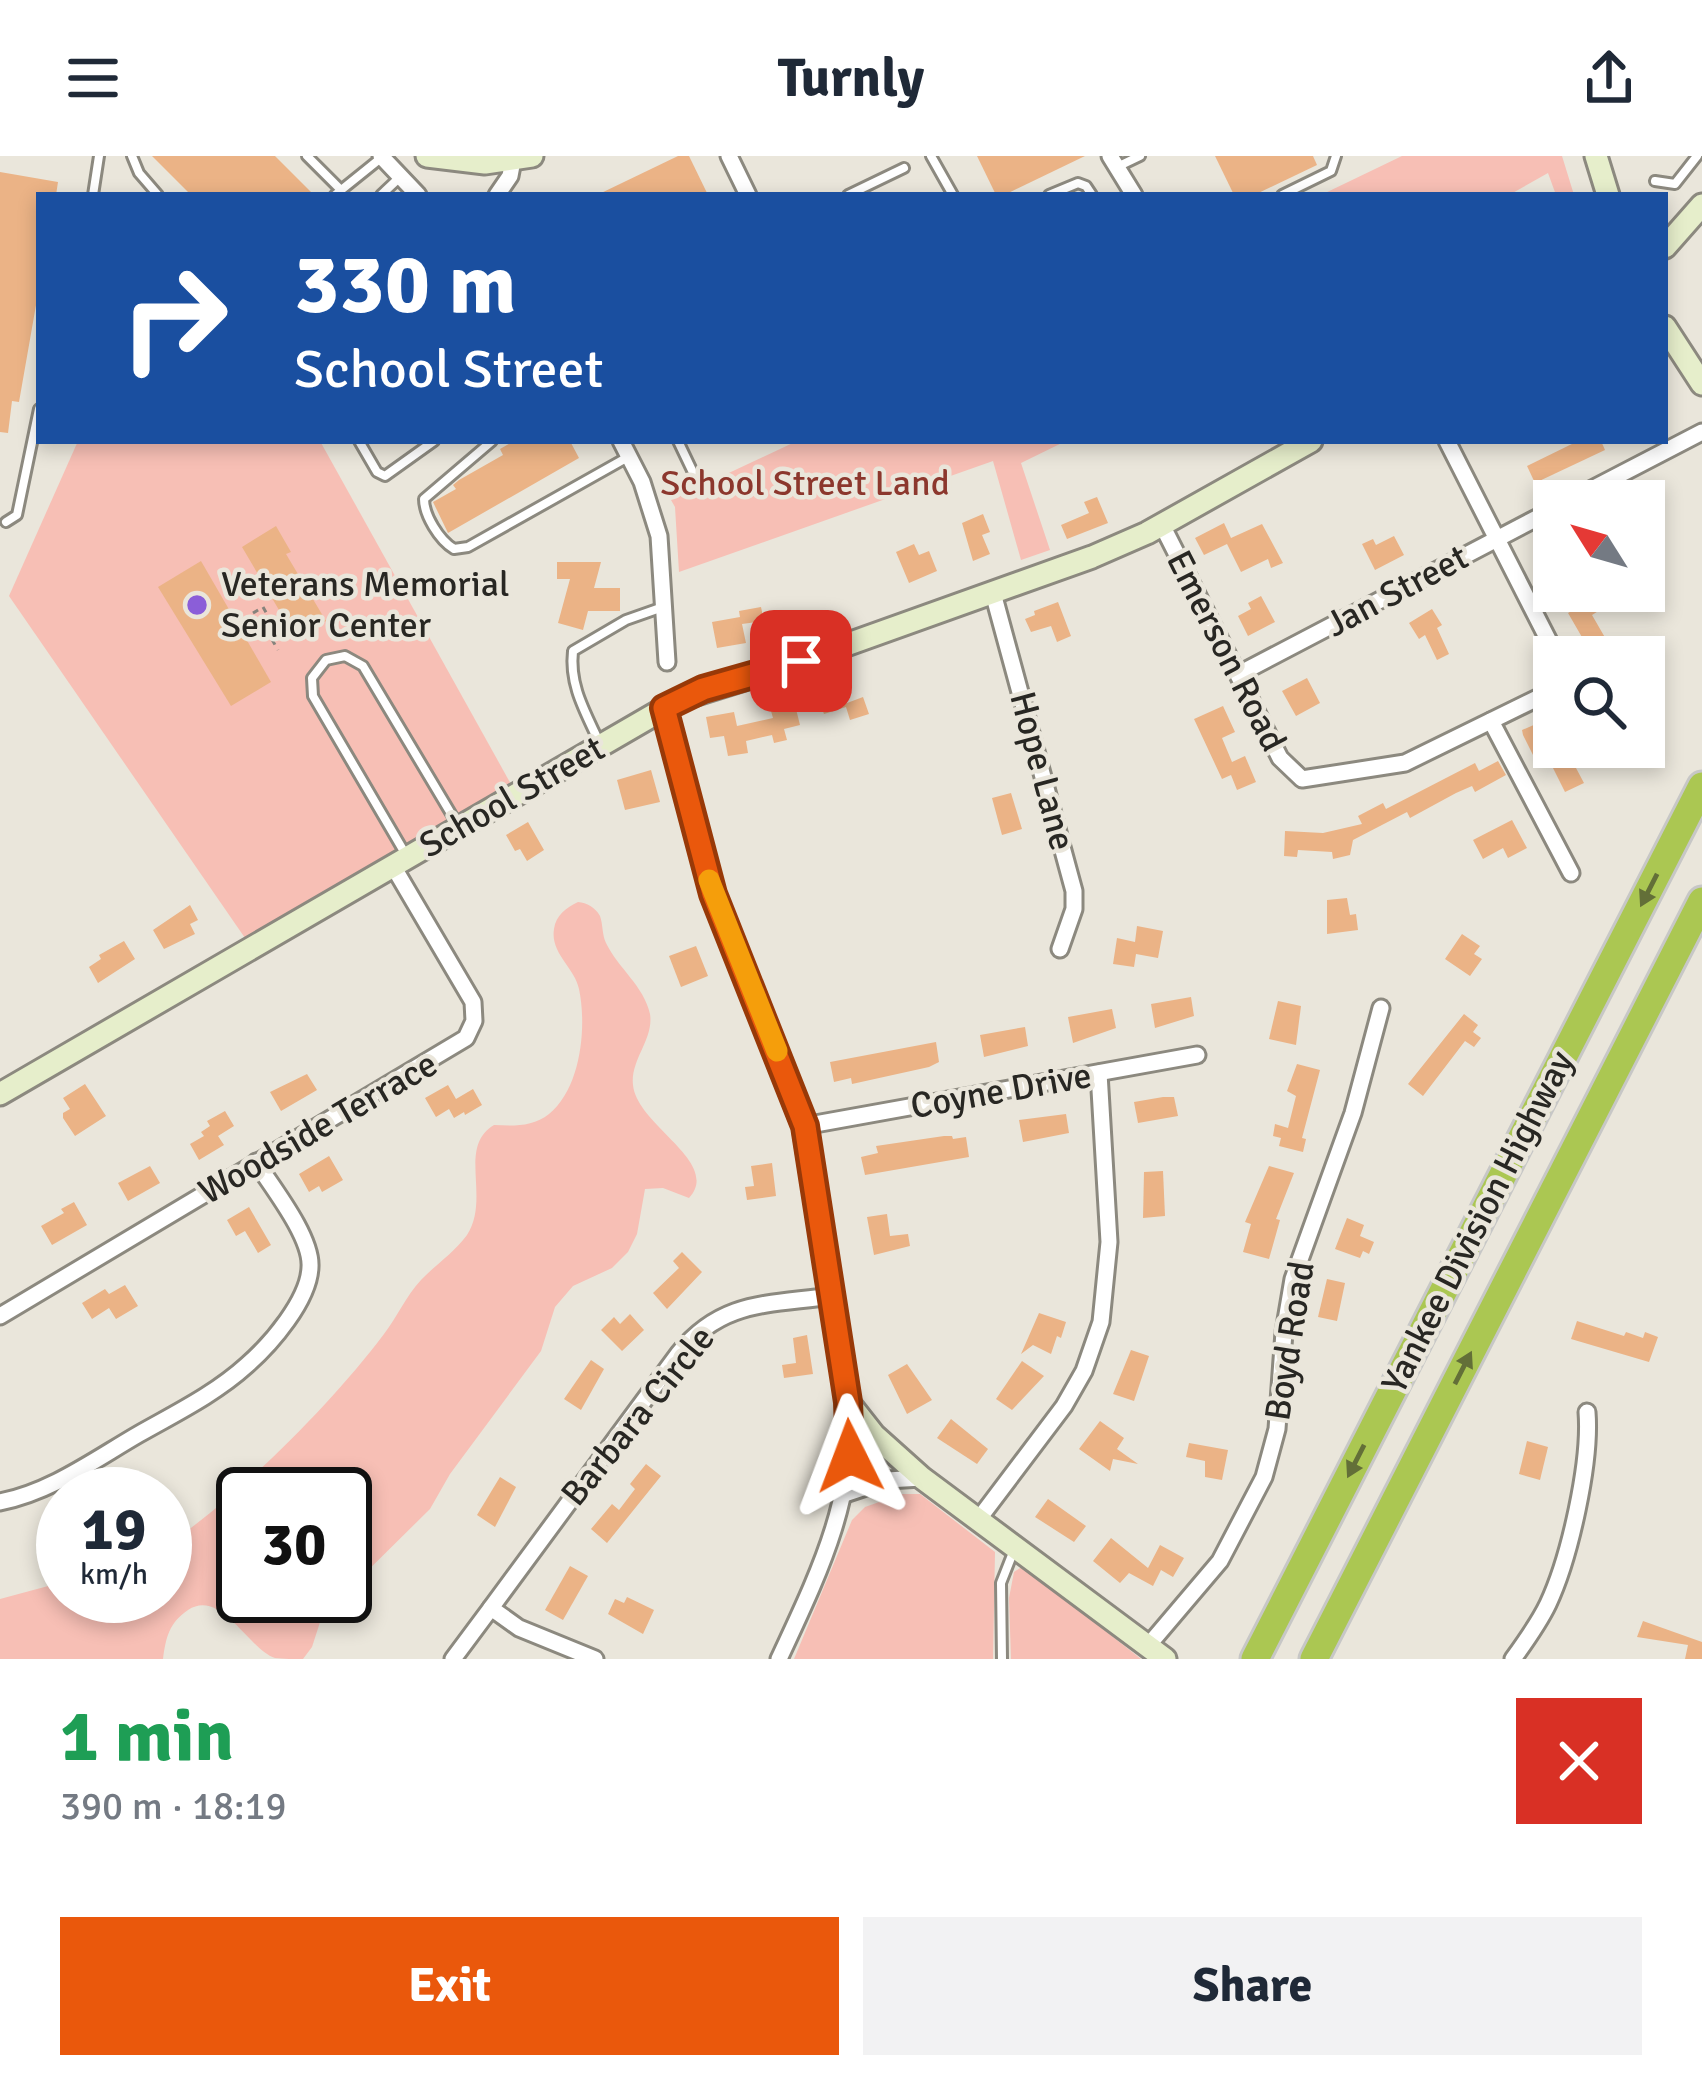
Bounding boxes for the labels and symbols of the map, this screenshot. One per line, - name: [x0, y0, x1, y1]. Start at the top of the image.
- park label: School Street Land: [660, 461, 950, 506]
- north arrow: [1533, 480, 1665, 612]
- street label: Jan Street: [1318, 535, 1476, 647]
- street label: Emerson Road: [1156, 543, 1296, 759]
- place label: Veterans Memorial Senior Center: [221, 562, 510, 648]
- marker: Veterans Memorial Senior Center: [184, 592, 210, 618]
- pin: [750, 610, 852, 712]
- street label: Hope Lane: [999, 687, 1085, 855]
- street label: School Street: [411, 726, 613, 868]
- one-way arrow: [1639, 872, 1659, 907]
- street label: Woodside Terrace: [191, 1041, 445, 1215]
- street label: Yankee Division Highway: [1372, 1043, 1584, 1401]
- street label: Coyne Drive: [907, 1053, 1095, 1129]
- street label: Boyd Road: [1255, 1258, 1325, 1424]
- street label: Barbara Circle: [552, 1317, 724, 1515]
- one-way arrow: [1452, 1350, 1472, 1385]
- position arrow: [787, 1393, 913, 1519]
- one-way arrow: [1347, 1444, 1367, 1479]
- speed limit sign: 30: [216, 1467, 372, 1623]

